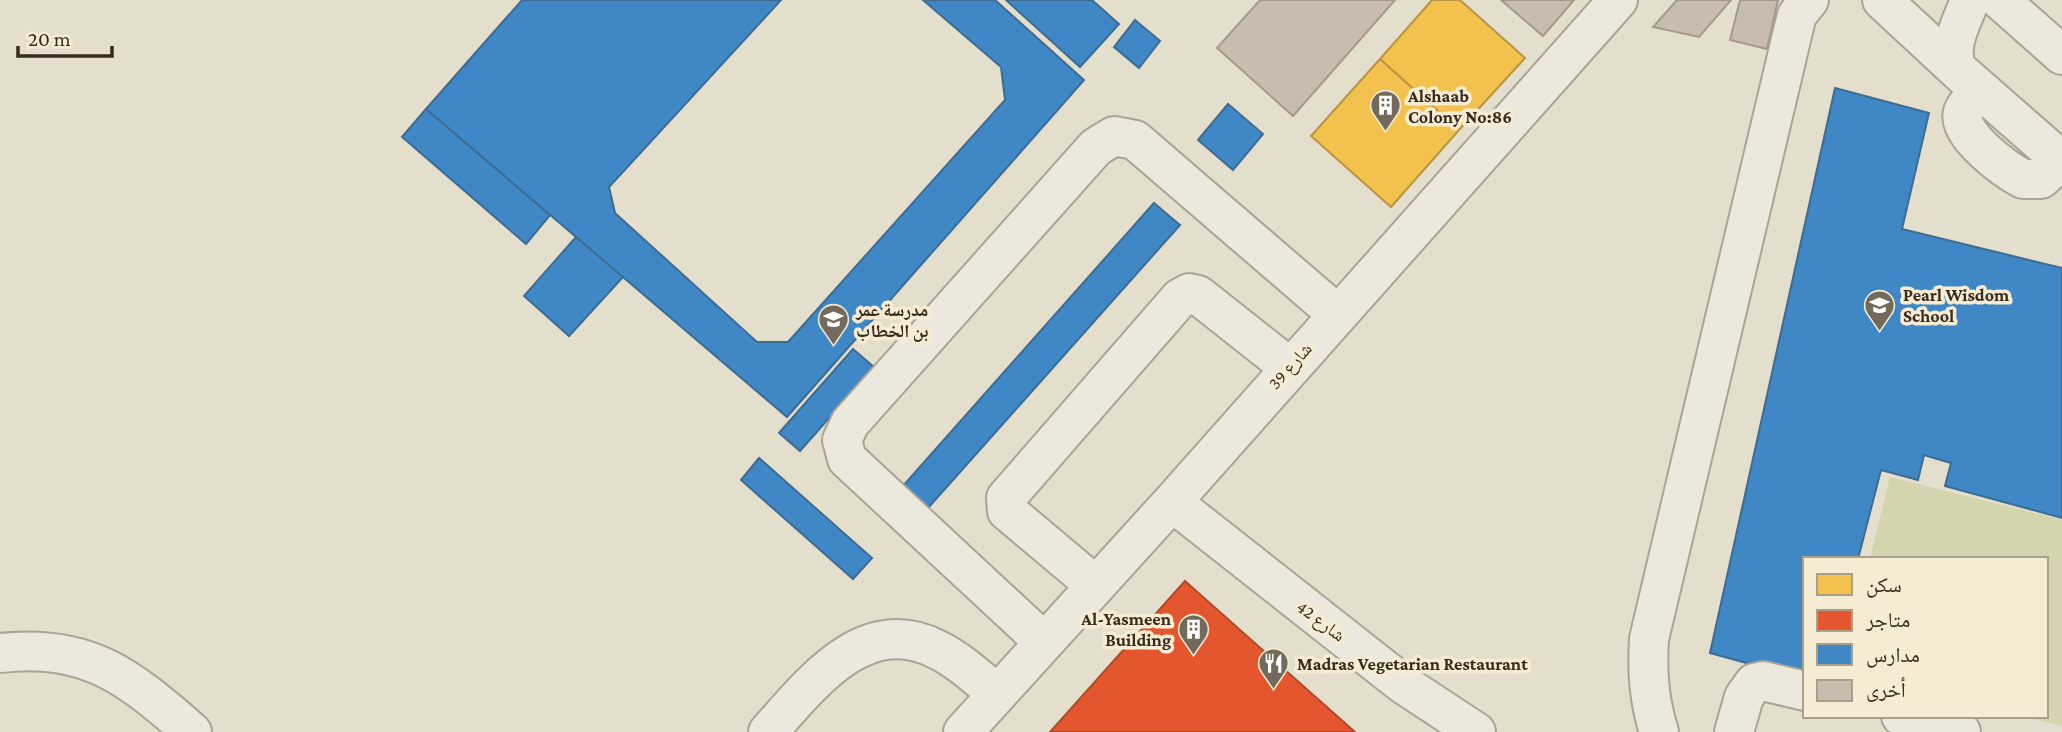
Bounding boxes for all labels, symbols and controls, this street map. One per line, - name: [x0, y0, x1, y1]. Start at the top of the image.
- scale bar: [18, 14, 112, 58]
- text: 20 m: [28, 27, 71, 51]
- place label: Alshaab Colony No:86: [1407, 86, 1512, 127]
- building icon: Alshaab Colony No:86: [1368, 89, 1402, 133]
- place label: Pearl Wisdom School: [1903, 285, 2010, 326]
- school or university icon: Pearl Wisdom School: [1863, 288, 1897, 332]
- place label: مدرسة عمر بن الخطاب: [855, 300, 928, 342]
- school or university icon: مدرسة عمر بن الخطاب: [816, 303, 850, 347]
- street label: شارع 39: [1264, 339, 1317, 394]
- legend: [1803, 557, 2048, 718]
- text: سكن: [1866, 573, 1902, 598]
- street label: شارع 42: [1292, 596, 1349, 646]
- text: متاجر: [1865, 608, 1910, 632]
- place label: Al-Yasmeen Building: [1080, 609, 1172, 650]
- building icon: Al-Yasmeen Building: [1177, 612, 1211, 656]
- text: مدارس: [1866, 643, 1920, 668]
- restaurant icon: Madras Vegetarian Restaurant: [1257, 647, 1291, 691]
- place label: Madras Vegetarian Restaurant: [1297, 654, 1528, 674]
- text: أخرى: [1866, 677, 1906, 702]

